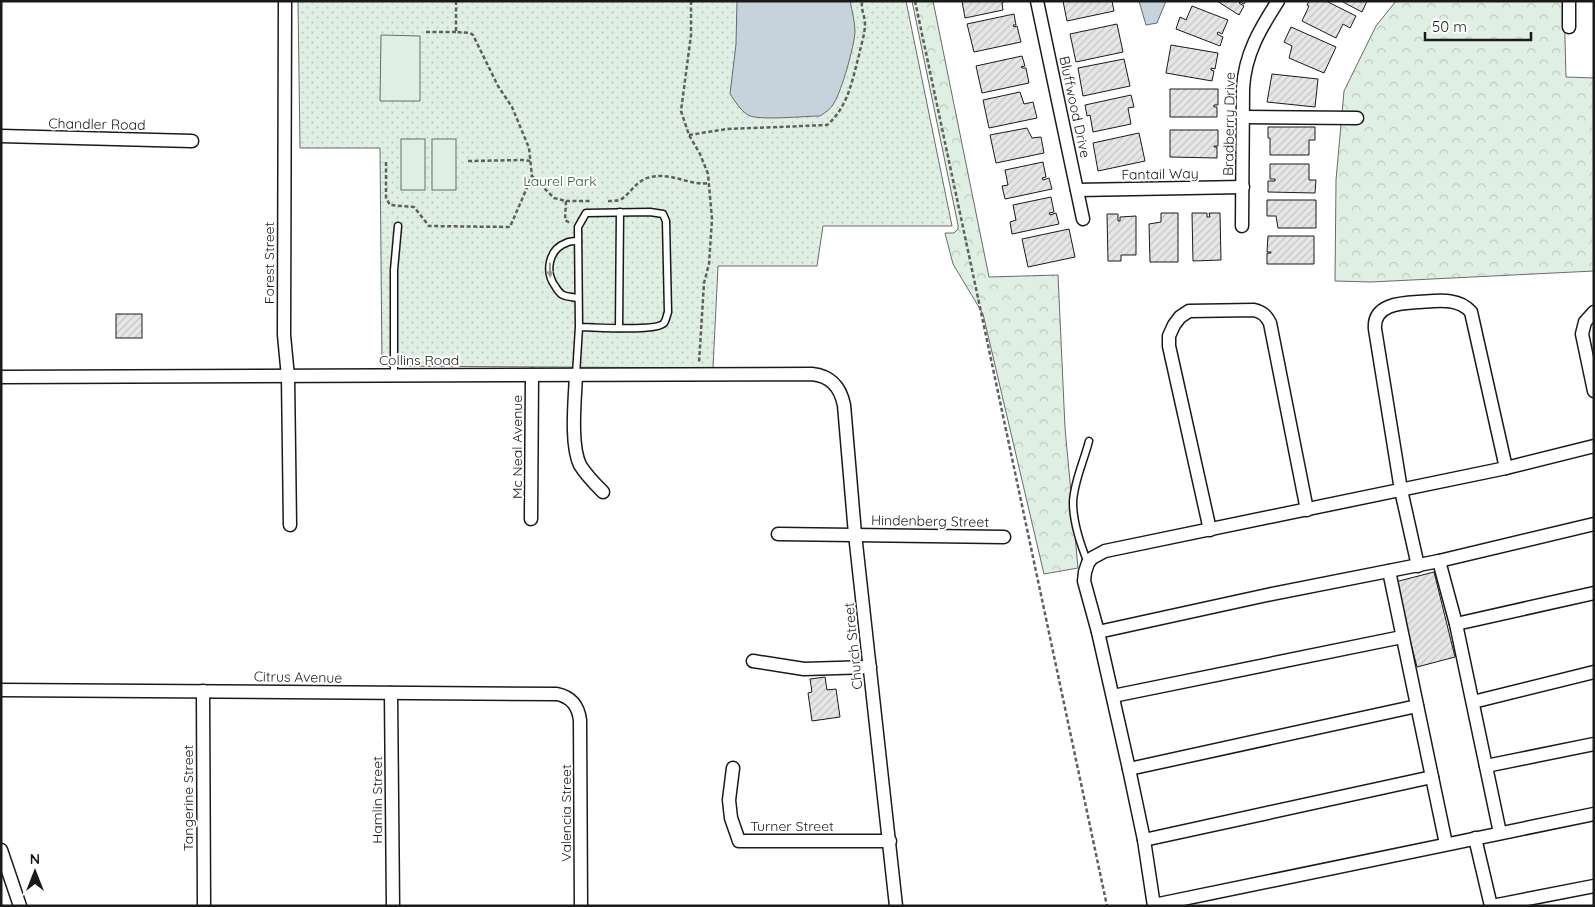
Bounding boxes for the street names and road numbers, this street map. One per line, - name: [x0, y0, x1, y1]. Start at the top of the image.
- street label: Bluffwood Drive: [1055, 54, 1095, 160]
- street label: Bradberry Drive: [1219, 72, 1239, 176]
- street label: Chandler Road: [48, 114, 146, 134]
- street label: Fantail Way: [1121, 164, 1199, 184]
- street label: Forest Street: [260, 221, 278, 304]
- street label: Collins Road: [379, 351, 459, 369]
- street label: Mc Neal Avenue: [508, 395, 526, 499]
- street label: Hindenberg Street: [871, 511, 989, 531]
- street label: Church Street: [839, 601, 867, 690]
- street label: Citrus Avenue: [254, 667, 342, 687]
- street label: Tangerine Street: [179, 745, 197, 851]
- street label: Hamlin Street: [368, 756, 386, 844]
- street label: Valencia Street: [557, 764, 575, 862]
- street label: Turner Street: [750, 817, 834, 835]

